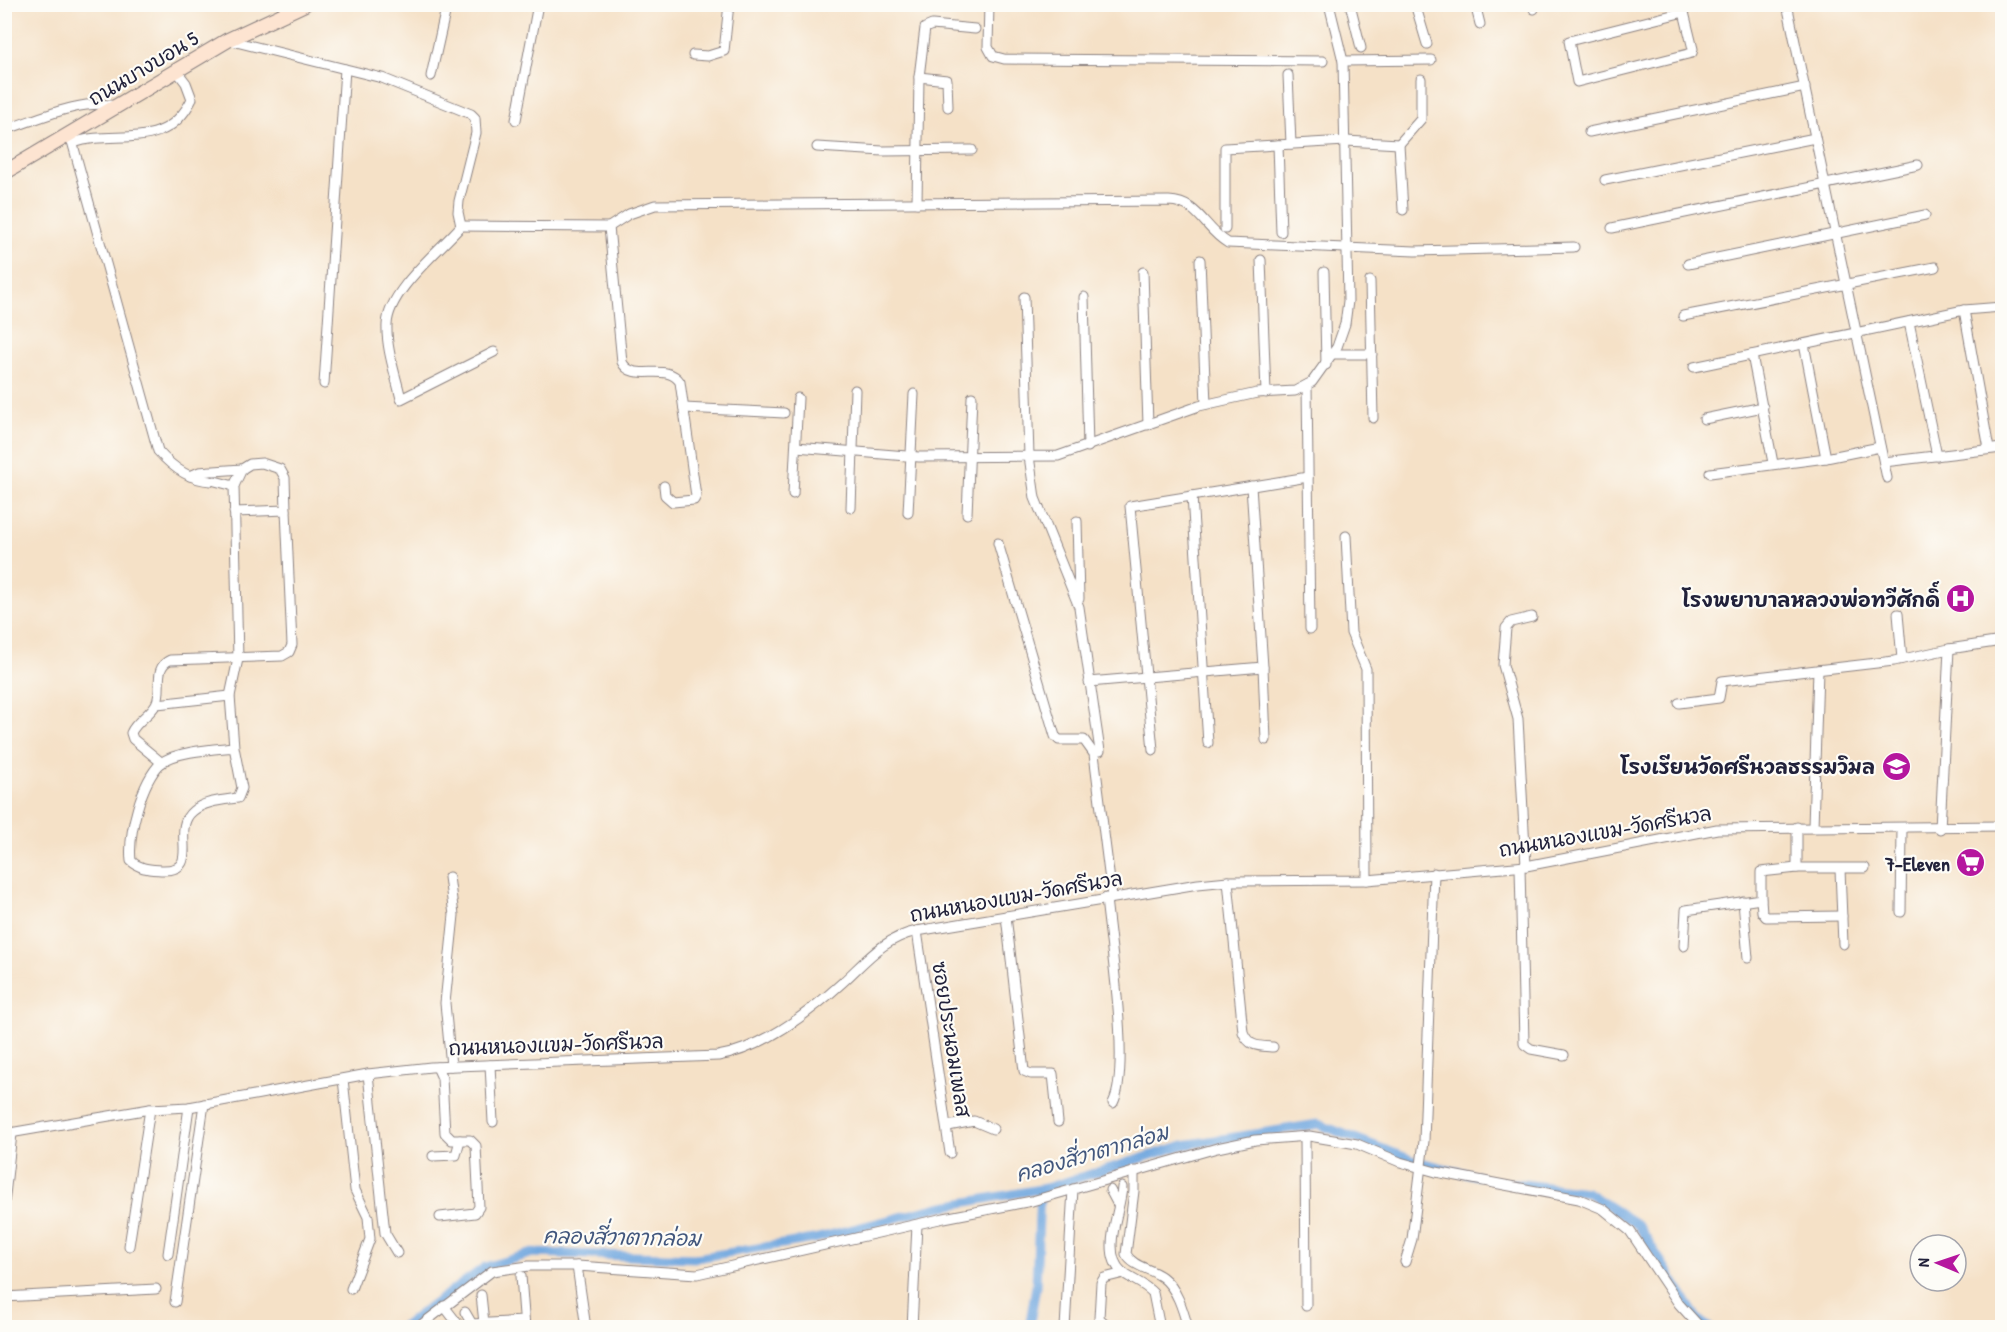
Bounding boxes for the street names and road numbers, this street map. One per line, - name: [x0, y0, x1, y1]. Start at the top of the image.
- street label: ถนนบางบอน 5: [83, 24, 204, 112]
- street label: ถนนหนองแขม-วัดศรีนวล: [1497, 799, 1713, 863]
- street label: ถนนหนองแขม-วัดศรีนวล: [908, 864, 1124, 928]
- street label: ซอยประนอมเพลส: [926, 959, 978, 1121]
- street label: ถนนหนองแขม-วัดศรีนวล: [448, 1027, 664, 1061]

